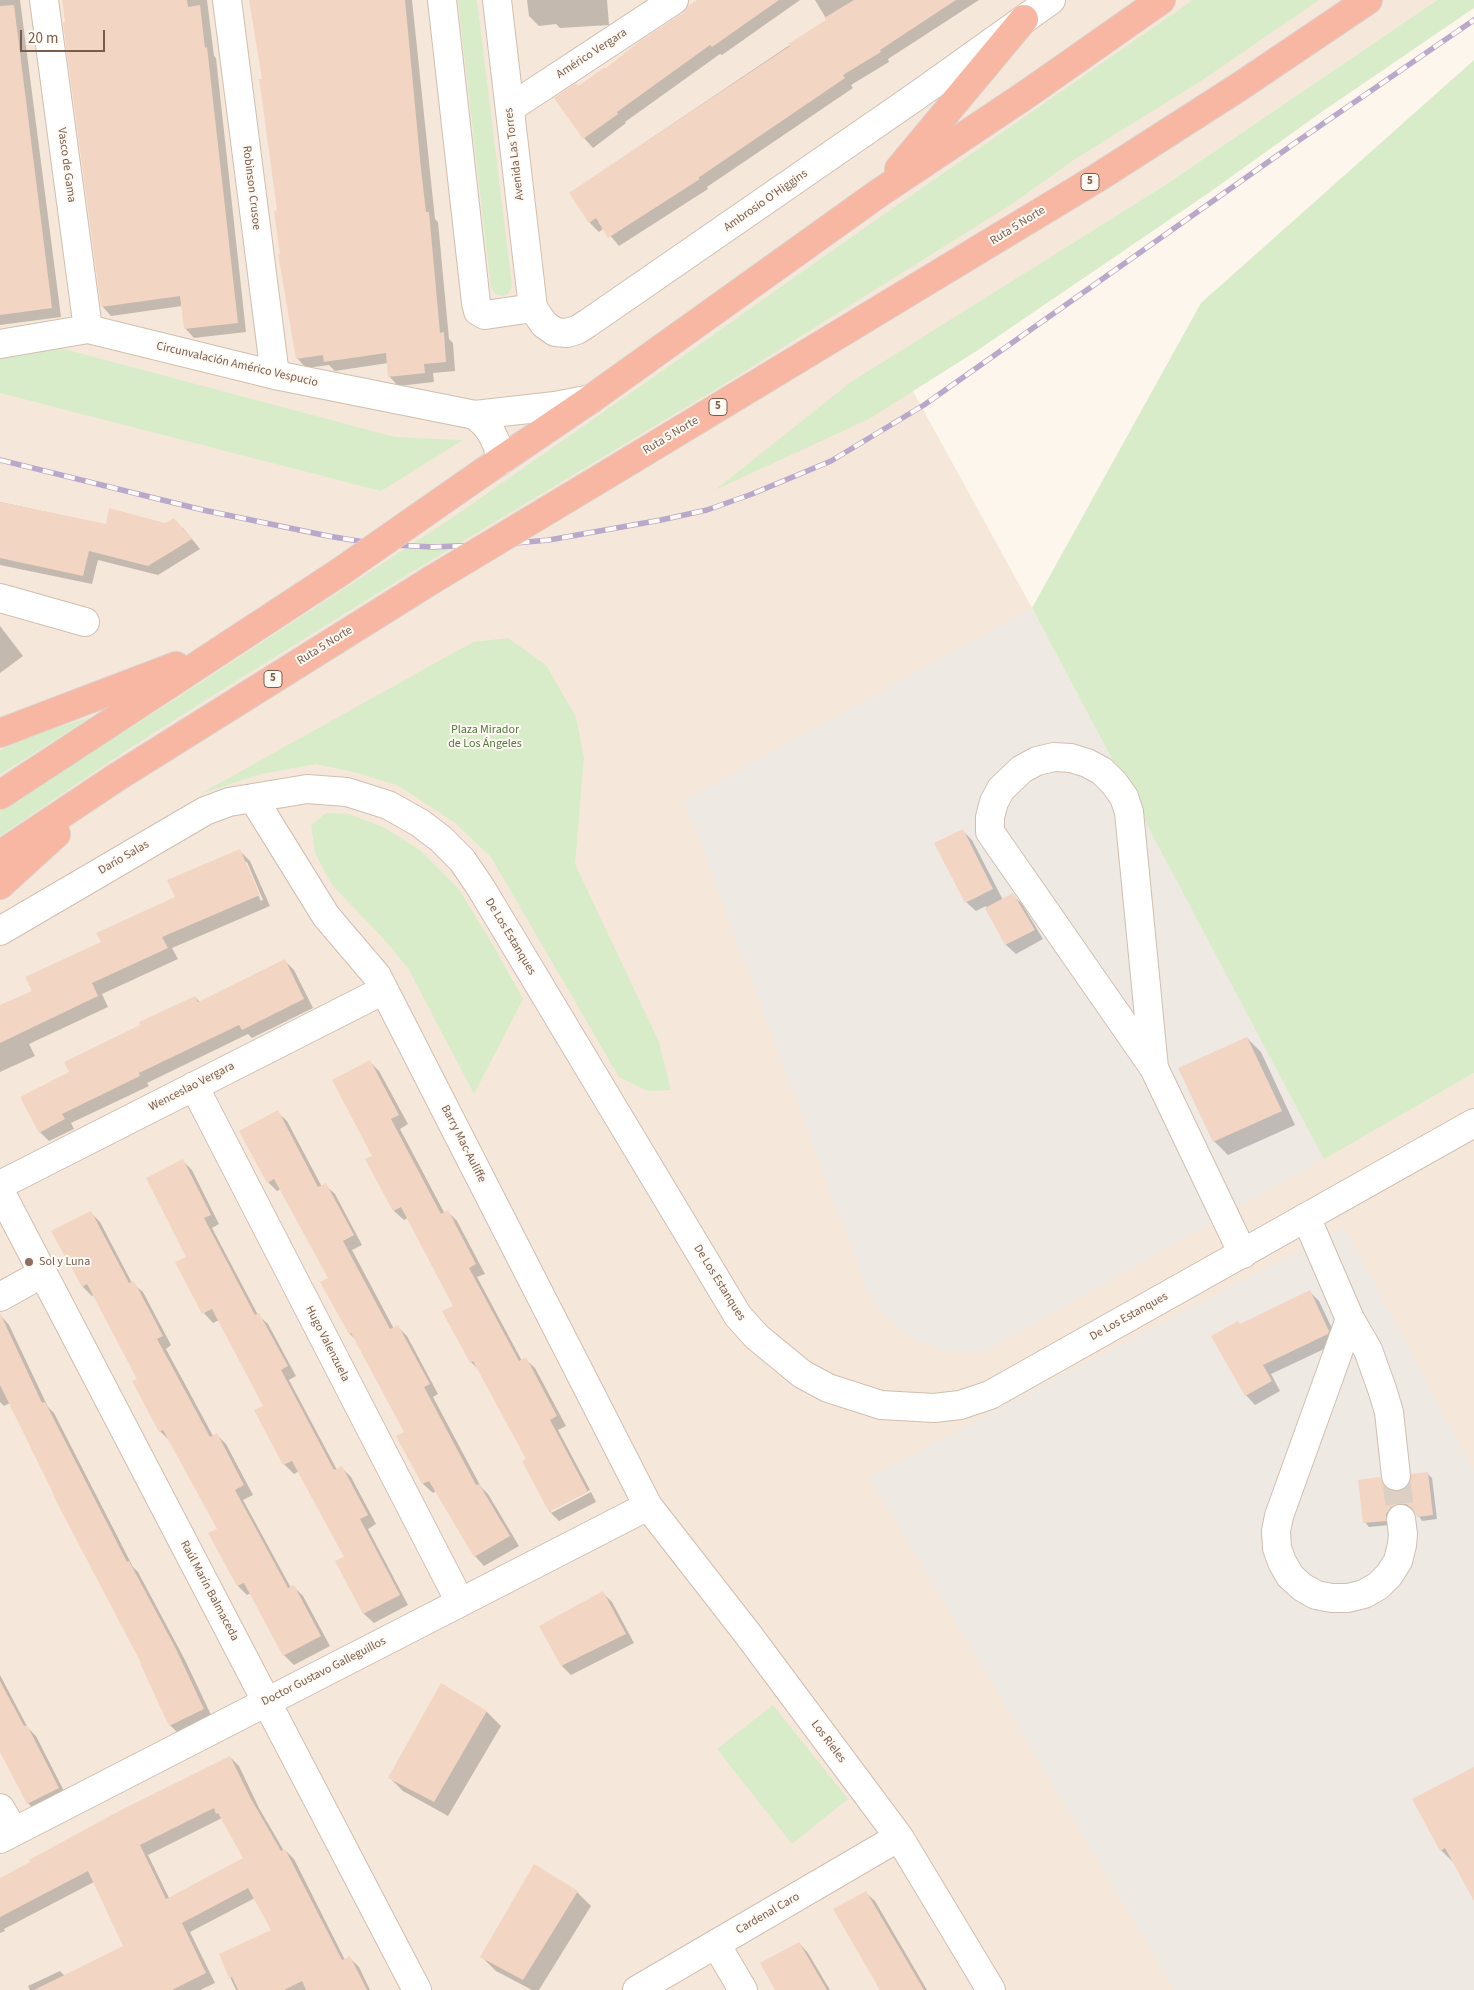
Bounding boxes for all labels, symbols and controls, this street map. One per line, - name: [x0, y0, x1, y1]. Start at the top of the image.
- scale bar: [22, 20, 108, 52]
- street label: Américo Vergara: [554, 26, 630, 82]
- text: 20 m: [28, 28, 58, 49]
- street label: Avenida Las Torres: [502, 107, 528, 201]
- street label: Vasco de Gama: [54, 127, 78, 203]
- street label: Robinson Crusoe: [239, 145, 263, 231]
- street label: Ambrosio O'Higgins: [721, 167, 811, 235]
- road number: 5: [1081, 173, 1099, 190]
- street label: Ruta 5 Norte: [988, 203, 1048, 249]
- street label: Circunvalación Américo Vespucio: [155, 339, 319, 391]
- road number: 5: [709, 398, 727, 416]
- street label: Ruta 5 Norte: [641, 414, 701, 458]
- street label: Ruta 5 Norte: [295, 623, 355, 669]
- road number: 5: [264, 671, 282, 688]
- park label: Plaza Mirador de Los Ángeles: [448, 723, 522, 751]
- street label: Darío Salas: [96, 838, 152, 878]
- street label: De Los Estanques: [481, 896, 539, 978]
- street label: Wenceslao Vergara: [147, 1059, 237, 1115]
- street label: Barry Mac-Auliffe: [437, 1103, 489, 1185]
- street label: De Los Estanques: [690, 1242, 748, 1324]
- place label: Sol y Luna: [39, 1255, 90, 1269]
- marker: Sol y Luna: [23, 1256, 35, 1268]
- street label: De Los Estanques: [1087, 1290, 1171, 1344]
- street label: Hugo Valenzuela: [302, 1304, 352, 1384]
- street label: Raúl Marín Balmaceda: [176, 1538, 242, 1644]
- street label: Doctor Gustavo Galleguillos: [259, 1634, 389, 1710]
- street label: Los Rieles: [807, 1718, 849, 1766]
- street label: Cardenal Caro: [734, 1890, 802, 1938]

